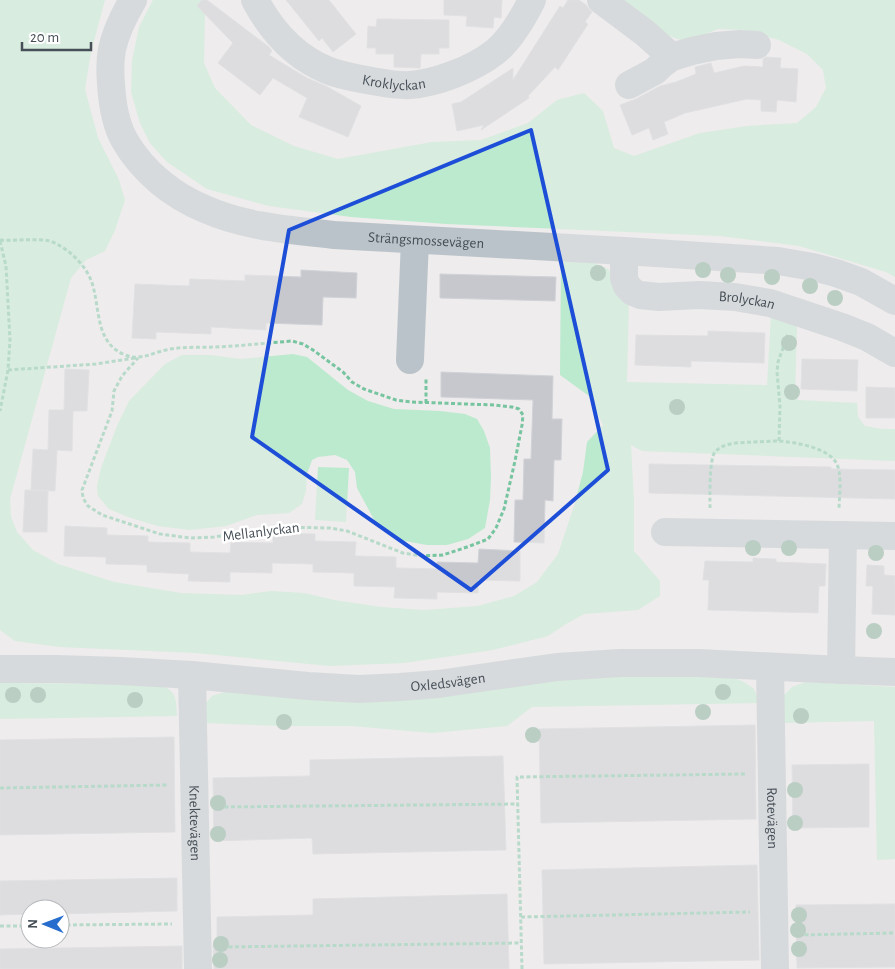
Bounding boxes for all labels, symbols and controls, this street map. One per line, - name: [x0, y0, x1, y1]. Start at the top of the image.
- scale bar: [22, 20, 91, 52]
- text: 20 m: [30, 30, 59, 45]
- street label: Kroklyckan: [361, 72, 427, 93]
- street label: Strängsmossevägen: [368, 229, 485, 251]
- street label: Brolyckan: [718, 289, 777, 312]
- street label: Mellanlyckan: [222, 520, 300, 544]
- street label: Oxledsvägen: [410, 670, 486, 694]
- street label: Knektevägen: [187, 785, 203, 861]
- street label: Rotevägen: [764, 787, 781, 849]
- north arrow: [20, 899, 70, 949]
- text: N: [26, 919, 40, 929]

